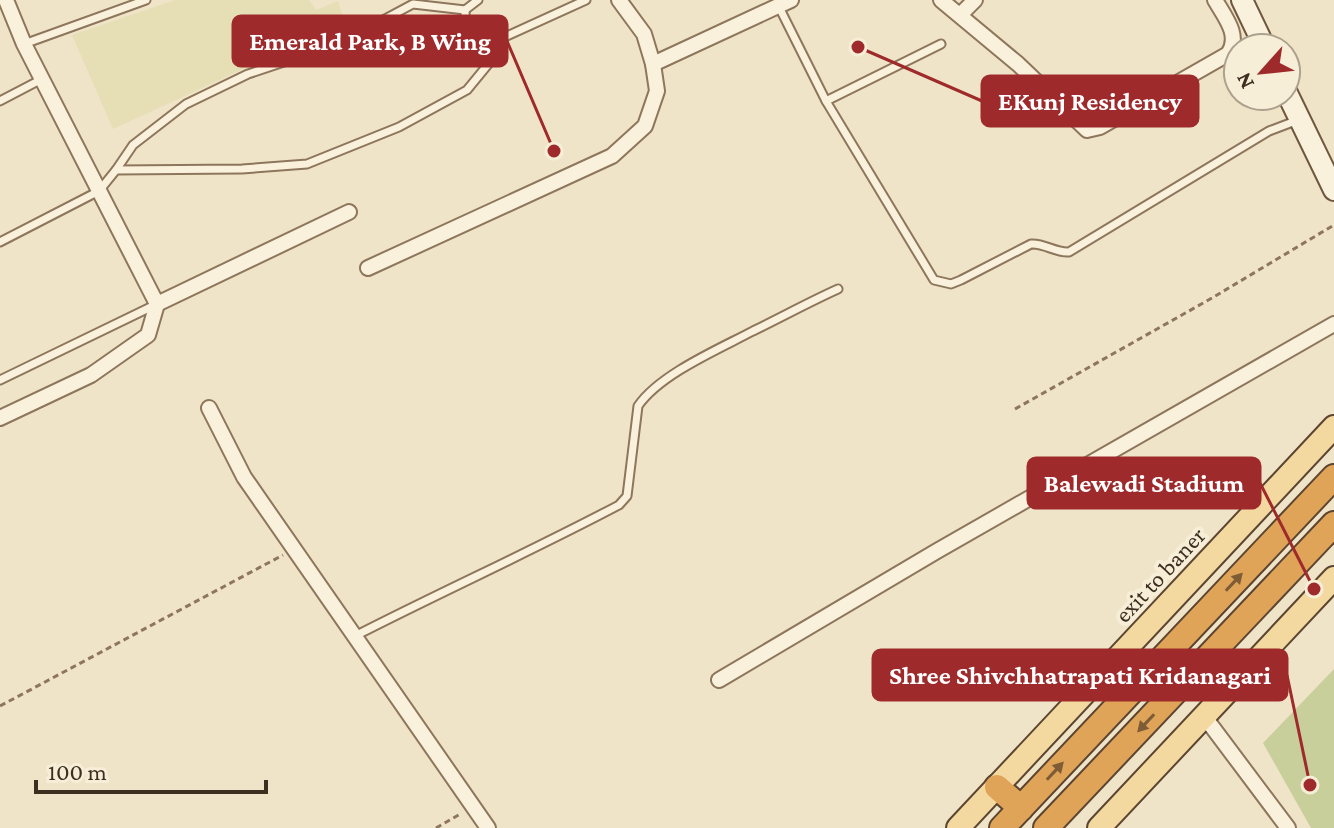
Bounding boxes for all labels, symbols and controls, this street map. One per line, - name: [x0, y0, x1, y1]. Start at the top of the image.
- callout: Emerald Park, B Wing: [233, 16, 507, 66]
- text: Emerald Park, B Wing: [249, 27, 491, 56]
- north arrow: [1222, 32, 1302, 112]
- text: N: [1230, 68, 1259, 93]
- callout: EKunj Residency: [982, 76, 1198, 126]
- text: EKunj Residency: [998, 87, 1182, 116]
- callout: Balewadi Stadium: [1028, 458, 1260, 508]
- text: Balewadi Stadium: [1044, 469, 1244, 498]
- street label: exit to baner: [1109, 521, 1211, 628]
- one-way arrow: [1225, 573, 1243, 592]
- callout: Shree Shivchhatrapati Kridanagari: [873, 650, 1287, 700]
- text: Shree Shivchhatrapati Kridanagari: [889, 661, 1272, 690]
- one-way arrow: [1137, 713, 1155, 732]
- scale bar: [36, 744, 266, 794]
- text: 100 m: [48, 758, 107, 785]
- one-way arrow: [1046, 762, 1064, 781]

